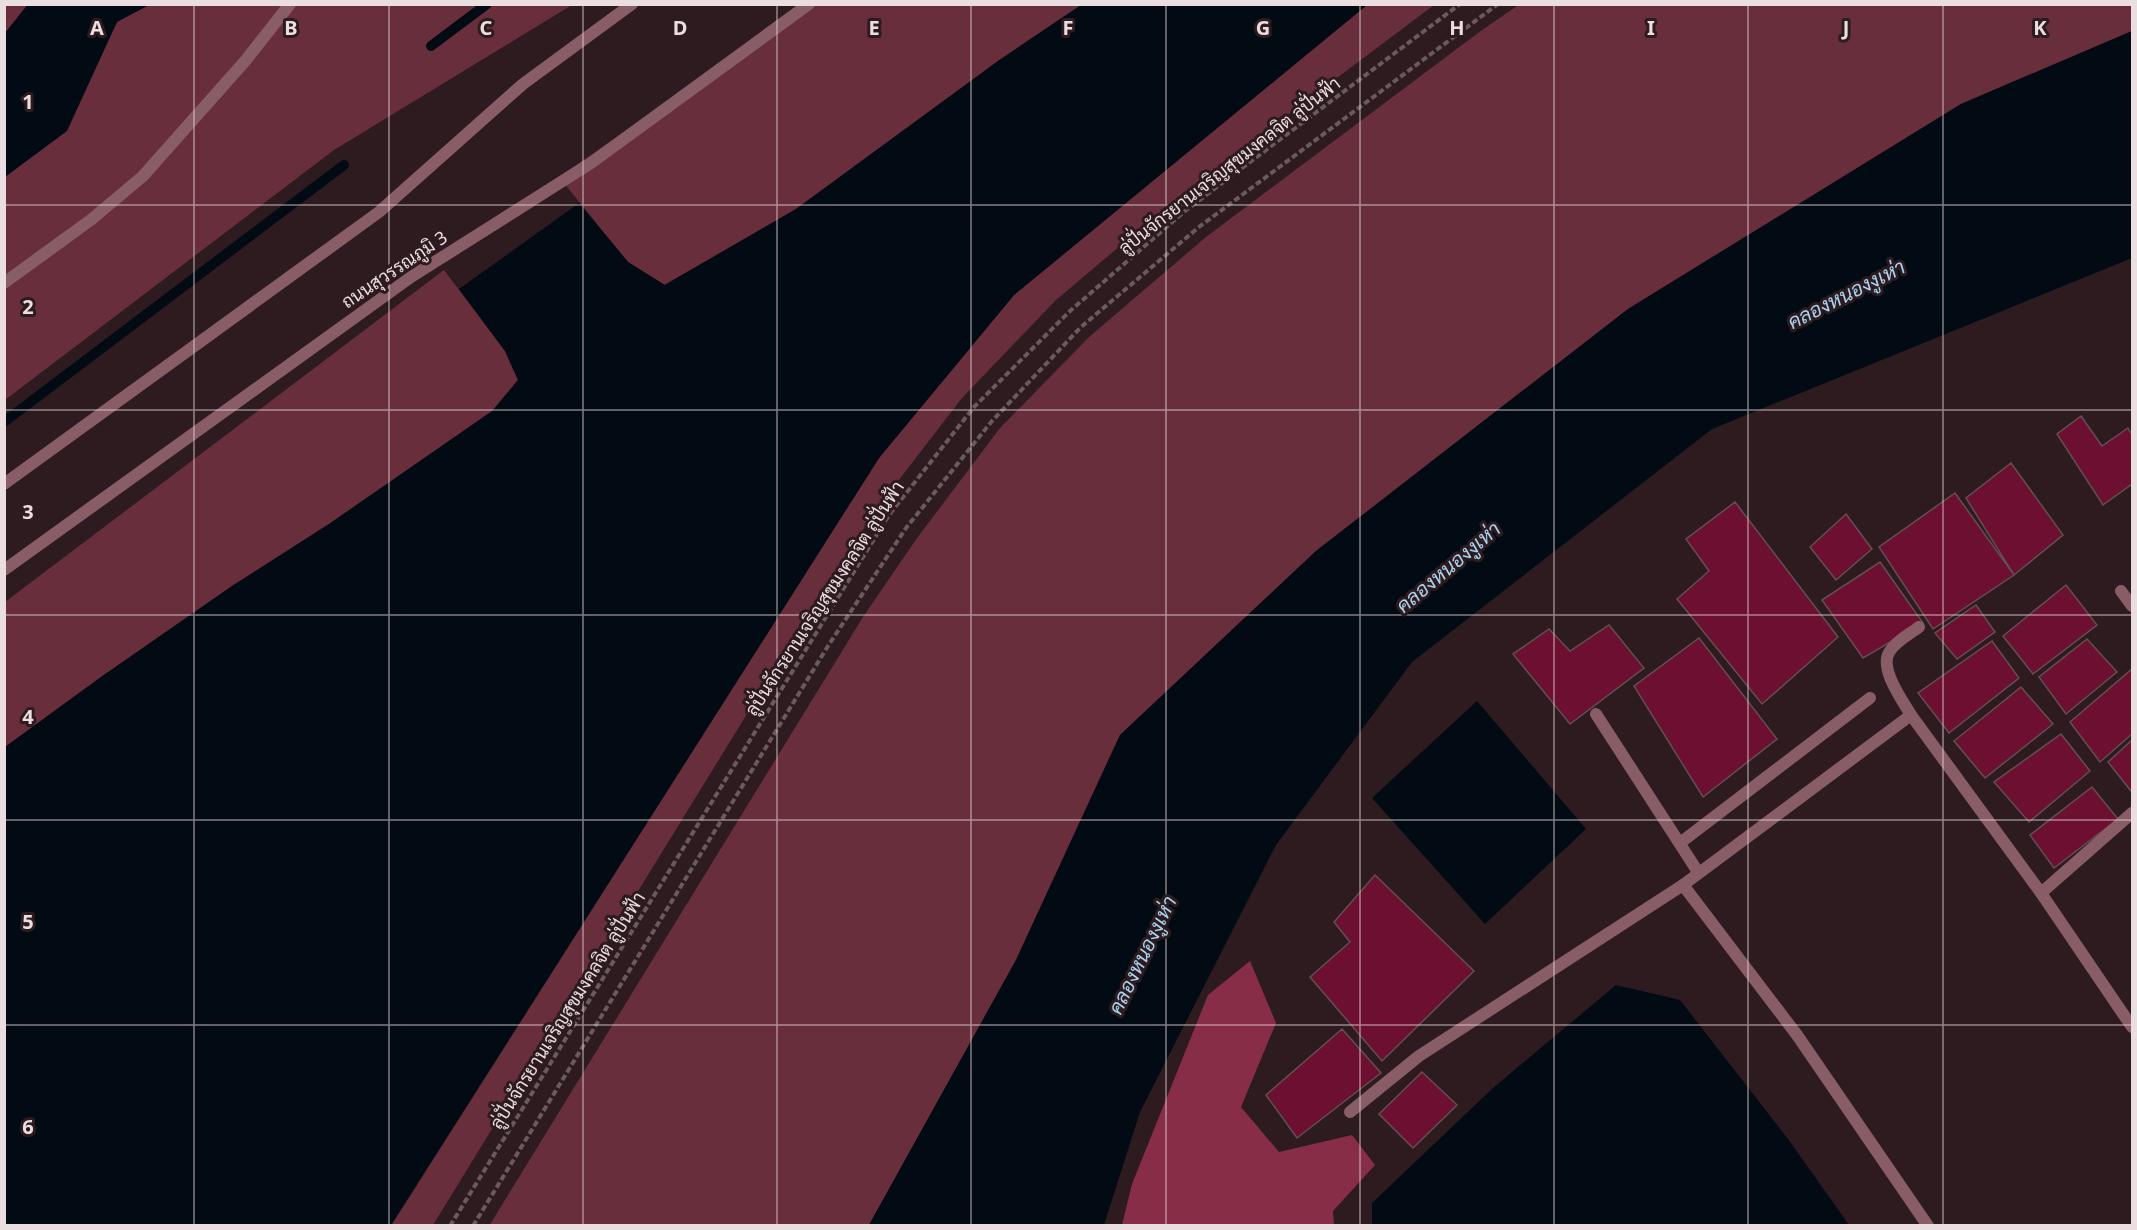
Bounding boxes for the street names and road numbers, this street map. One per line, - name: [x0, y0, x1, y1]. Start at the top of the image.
- street label: ลู่ปั่นจักรยานเจริญสุขมงคลจิต ลู่ปั่นฟ้า: [1112, 69, 1346, 261]
- street label: ถนนสุวรรณภูมิ 3: [336, 225, 453, 315]
- street label: ลู่ปั่นจักรยานเจริญสุขมงคลจิต ลู่ปั่นฟ้า: [737, 475, 911, 721]
- street label: ลู่ปั่นจักรยานเจริญสุขมงคลจิต ลู่ปั่นฟ้า: [482, 886, 652, 1134]

